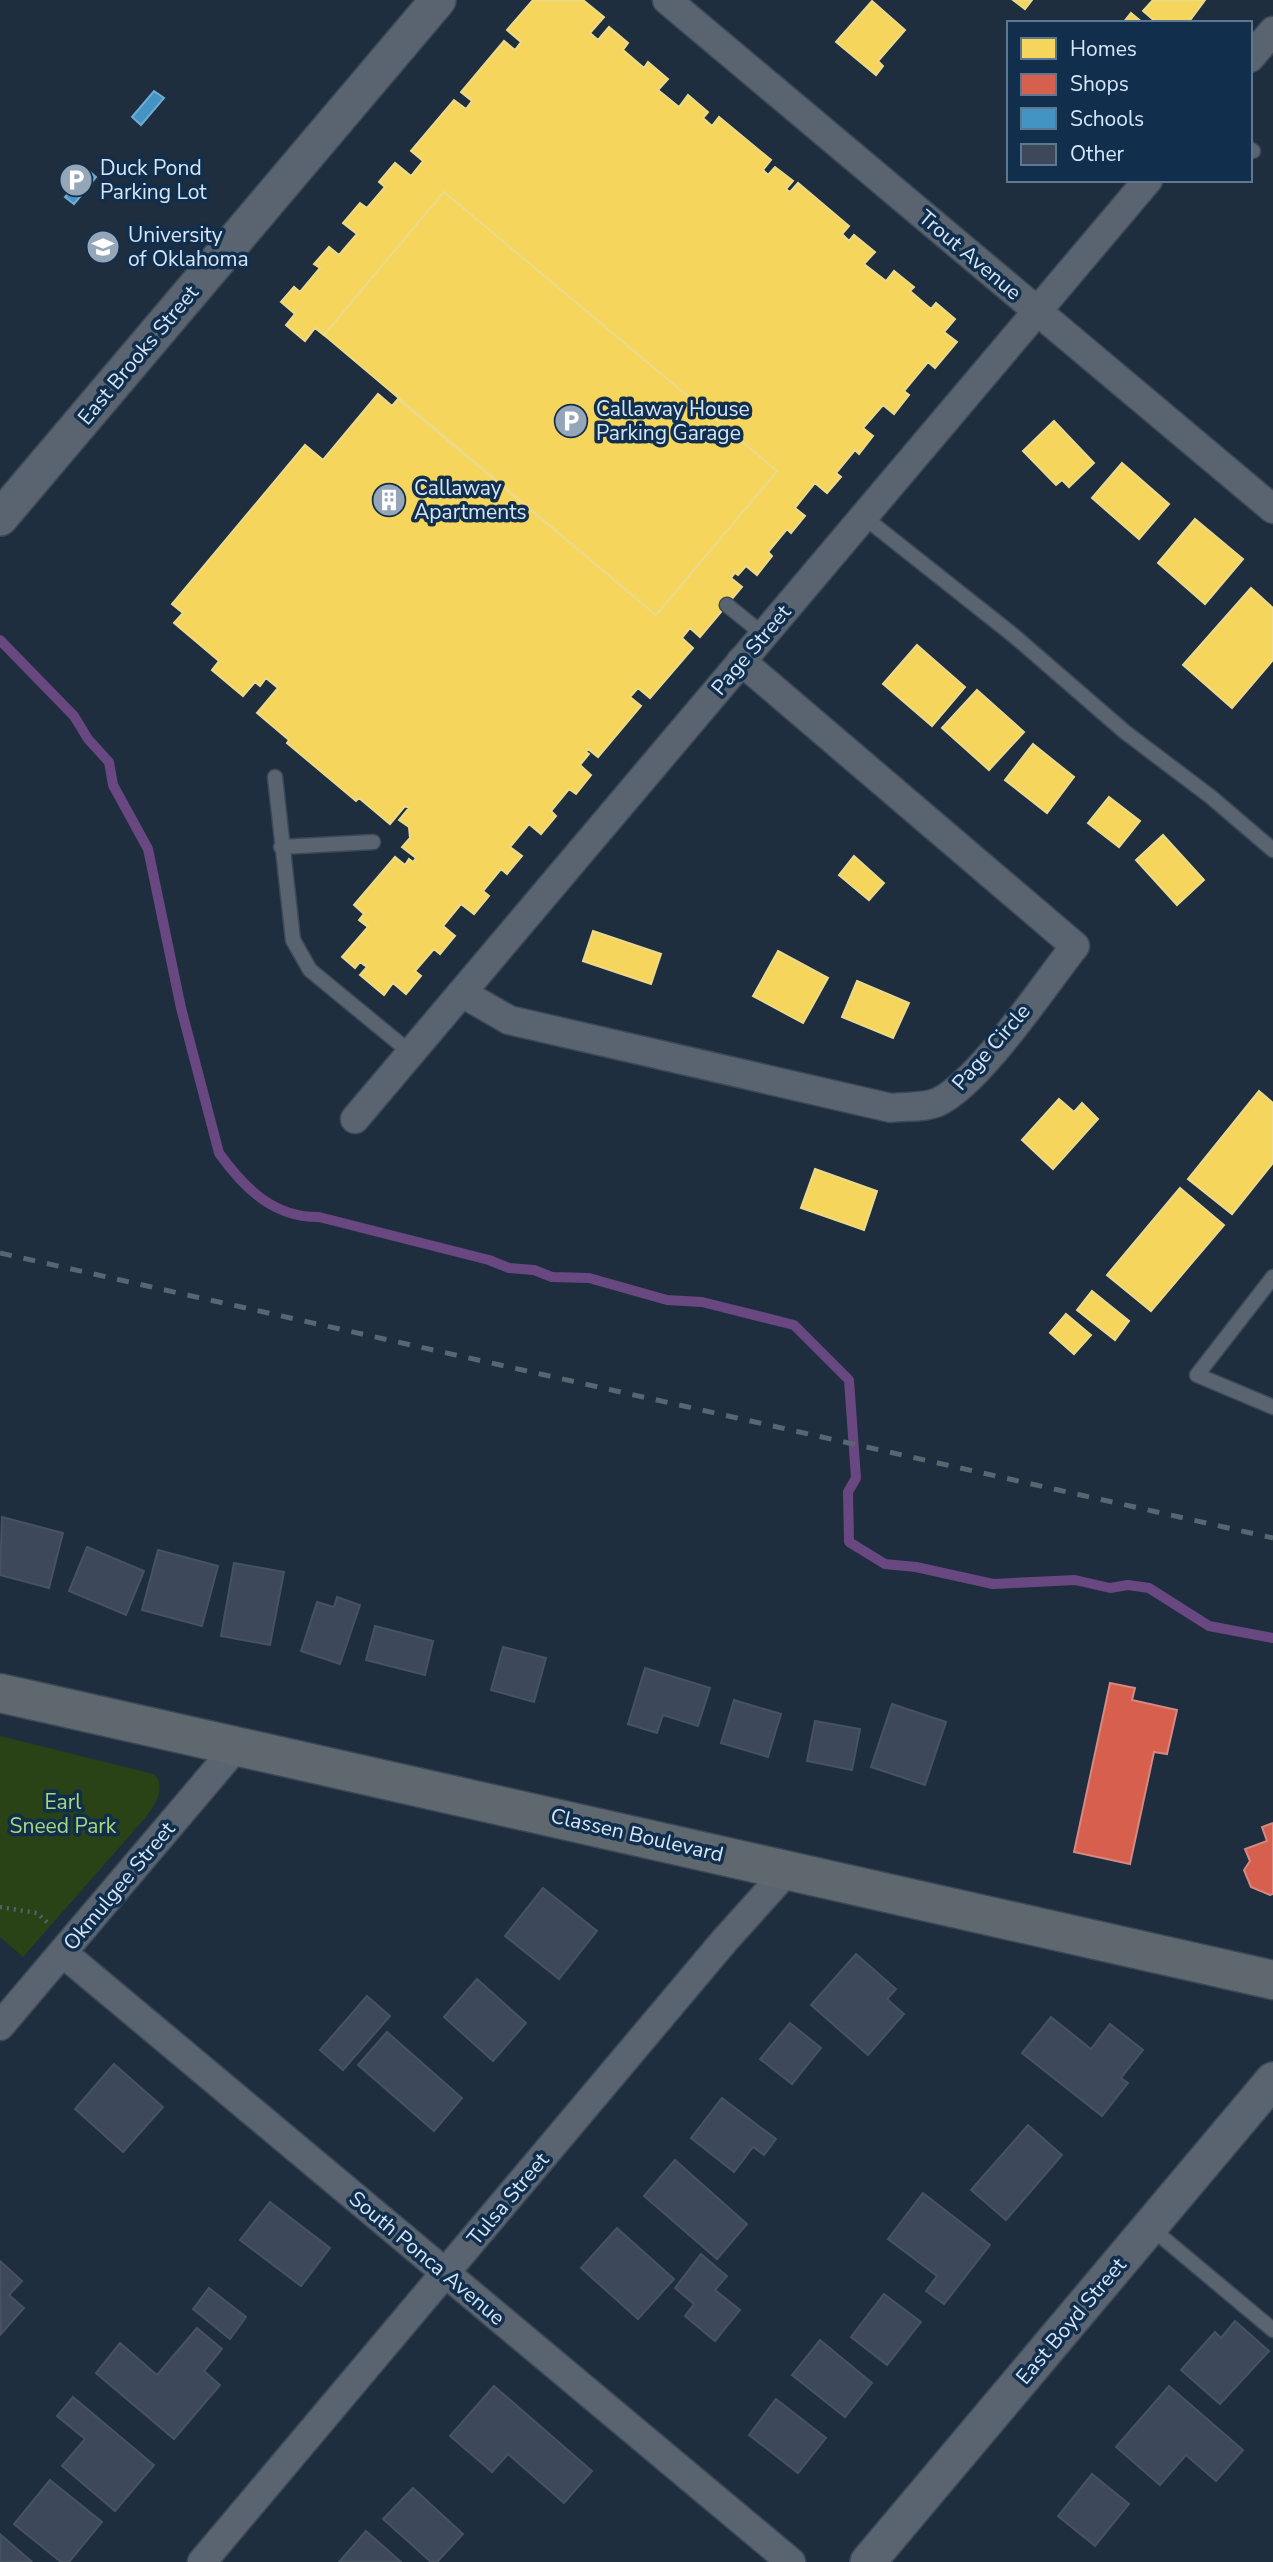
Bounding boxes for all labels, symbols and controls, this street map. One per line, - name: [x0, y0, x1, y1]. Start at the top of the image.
- legend: [1007, 21, 1252, 182]
- text: Homes: [1070, 35, 1137, 63]
- text: Shops: [1070, 70, 1129, 98]
- text: Schools: [1070, 105, 1144, 133]
- text: Other: [1070, 140, 1125, 168]
- place label: Duck Pond Parking Lot: [100, 154, 207, 206]
- parking icon: Duck Pond Parking Lot: [57, 161, 95, 199]
- street label: Trout Avenue: [913, 204, 1027, 306]
- place label: University of Oklahoma: [128, 221, 249, 273]
- school or university icon: University of Oklahoma: [84, 228, 122, 266]
- street label: East Brooks Street: [71, 279, 205, 431]
- place label: Callaway House Parking Garage: [596, 395, 750, 447]
- parking icon: Callaway House Parking Garage: [552, 402, 590, 440]
- place label: Callaway Apartments: [414, 474, 527, 526]
- building icon: Callaway Apartments: [370, 481, 408, 519]
- street label: Page Street: [705, 598, 798, 701]
- street label: Page Circle: [946, 998, 1036, 1096]
- park label: Earl Sneed Park: [10, 1788, 117, 1840]
- street label: Classen Boulevard: [548, 1802, 726, 1868]
- street label: Okmulgee Street: [57, 1815, 182, 1956]
- street label: Tulsa Street: [461, 2146, 555, 2251]
- street label: South Ponca Avenue: [343, 2185, 511, 2331]
- street label: East Boyd Street: [1010, 2251, 1133, 2390]

